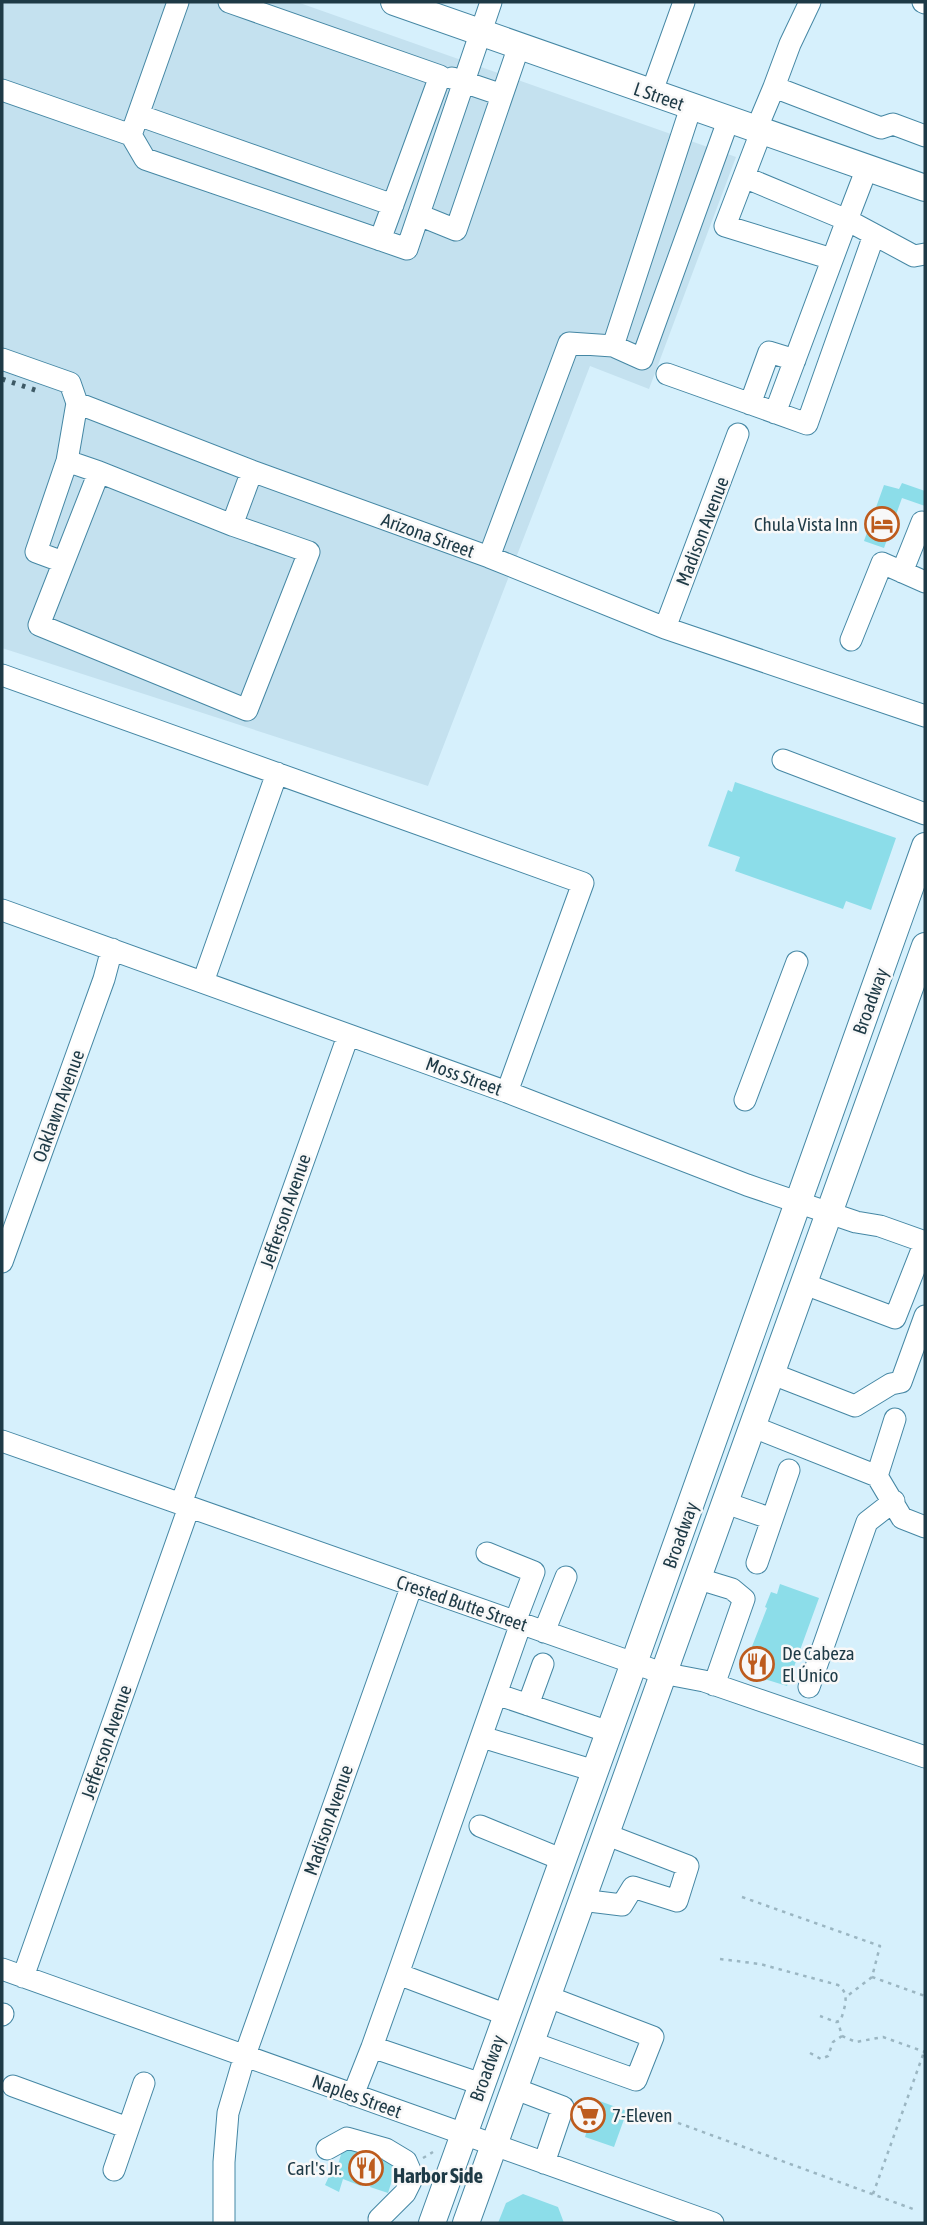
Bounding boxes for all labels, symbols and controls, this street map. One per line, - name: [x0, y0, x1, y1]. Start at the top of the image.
- street label: L Street: [631, 77, 687, 115]
- street label: Madison Avenue: [671, 473, 733, 589]
- hotel icon: Chula Vista Inn: [863, 505, 901, 543]
- street label: Arizona Street: [379, 508, 477, 562]
- place label: Chula Vista Inn: [754, 513, 858, 535]
- street label: Broadway: [848, 965, 892, 1037]
- street label: Oaklawn Avenue: [27, 1047, 89, 1165]
- street label: Moss Street: [423, 1052, 505, 1100]
- street label: Jefferson Avenue: [255, 1151, 315, 1271]
- street label: Broadway: [658, 1499, 702, 1571]
- street label: Crested Butte Street: [394, 1570, 530, 1636]
- place label: De Cabeza El Único: [782, 1642, 855, 1686]
- restaurant icon: De Cabeza El Único: [738, 1645, 776, 1683]
- street label: Jefferson Avenue: [76, 1682, 136, 1802]
- street label: Madison Avenue: [299, 1762, 357, 1878]
- street label: Broadway: [465, 2032, 509, 2104]
- street label: Naples Street: [309, 2070, 405, 2122]
- supermarket icon: 7-Eleven: [569, 2096, 607, 2134]
- place label: 7-Eleven: [612, 2104, 673, 2126]
- restaurant icon: Carl's Jr.: [347, 2149, 385, 2187]
- place label: Carl's Jr.: [287, 2157, 342, 2179]
- district label: Harbor Side: [393, 2163, 483, 2187]

